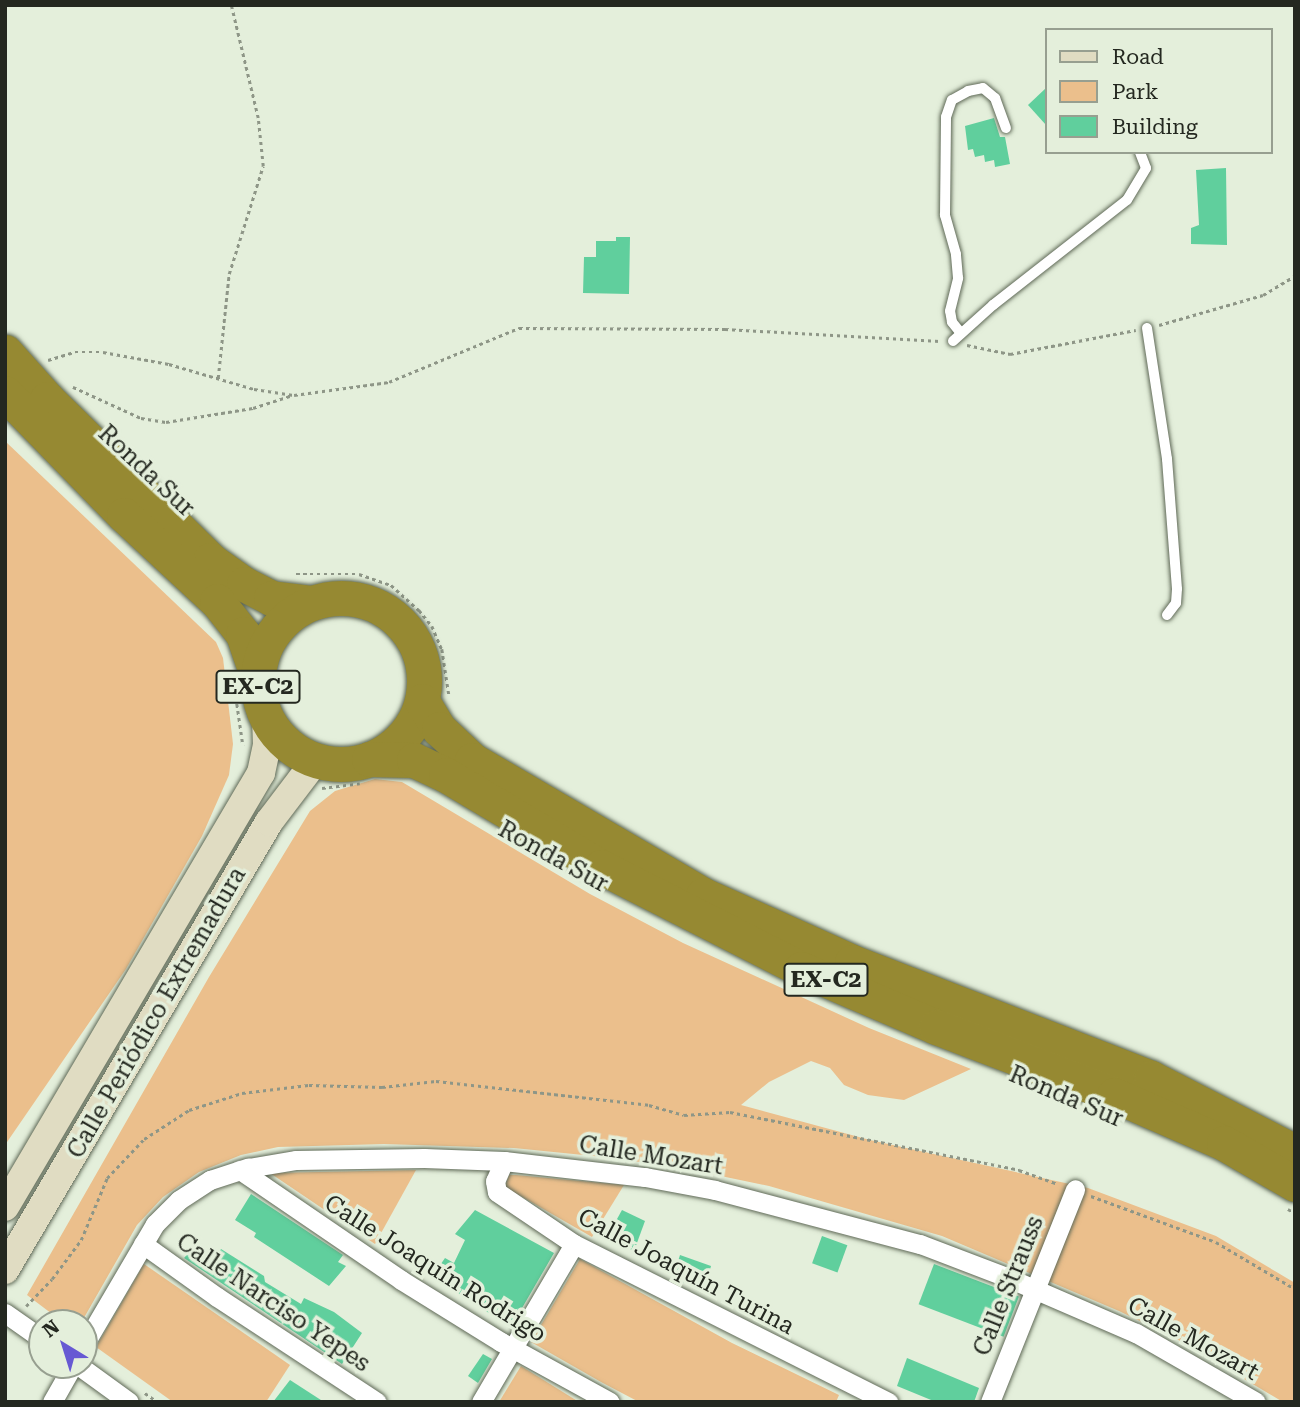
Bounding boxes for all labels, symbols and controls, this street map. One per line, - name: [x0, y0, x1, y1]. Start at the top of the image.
- legend: [1044, 28, 1272, 154]
- text: Road: [1112, 45, 1164, 69]
- text: Park: [1112, 80, 1158, 104]
- text: Building: [1112, 115, 1198, 139]
- street label: Ronda Sur: [92, 419, 200, 523]
- road number: EX-C2: [214, 667, 302, 706]
- street label: Ronda Sur: [493, 815, 613, 899]
- street label: Calle Periódico Extremadura: [62, 862, 252, 1164]
- road number: EX-C2: [782, 960, 870, 1000]
- street label: Ronda Sur: [1005, 1060, 1127, 1134]
- street label: Calle Mozart: [577, 1130, 725, 1182]
- street label: Calle Joaquín Rodrigo: [319, 1189, 551, 1349]
- street label: Calle Joaquín Turina: [573, 1203, 799, 1341]
- street label: Calle Strauss: [968, 1212, 1050, 1360]
- street label: Calle Narciso Yepes: [171, 1228, 375, 1378]
- street label: Calle Mozart: [1123, 1291, 1263, 1387]
- north arrow: [28, 1309, 98, 1379]
- text: N: [38, 1315, 64, 1342]

